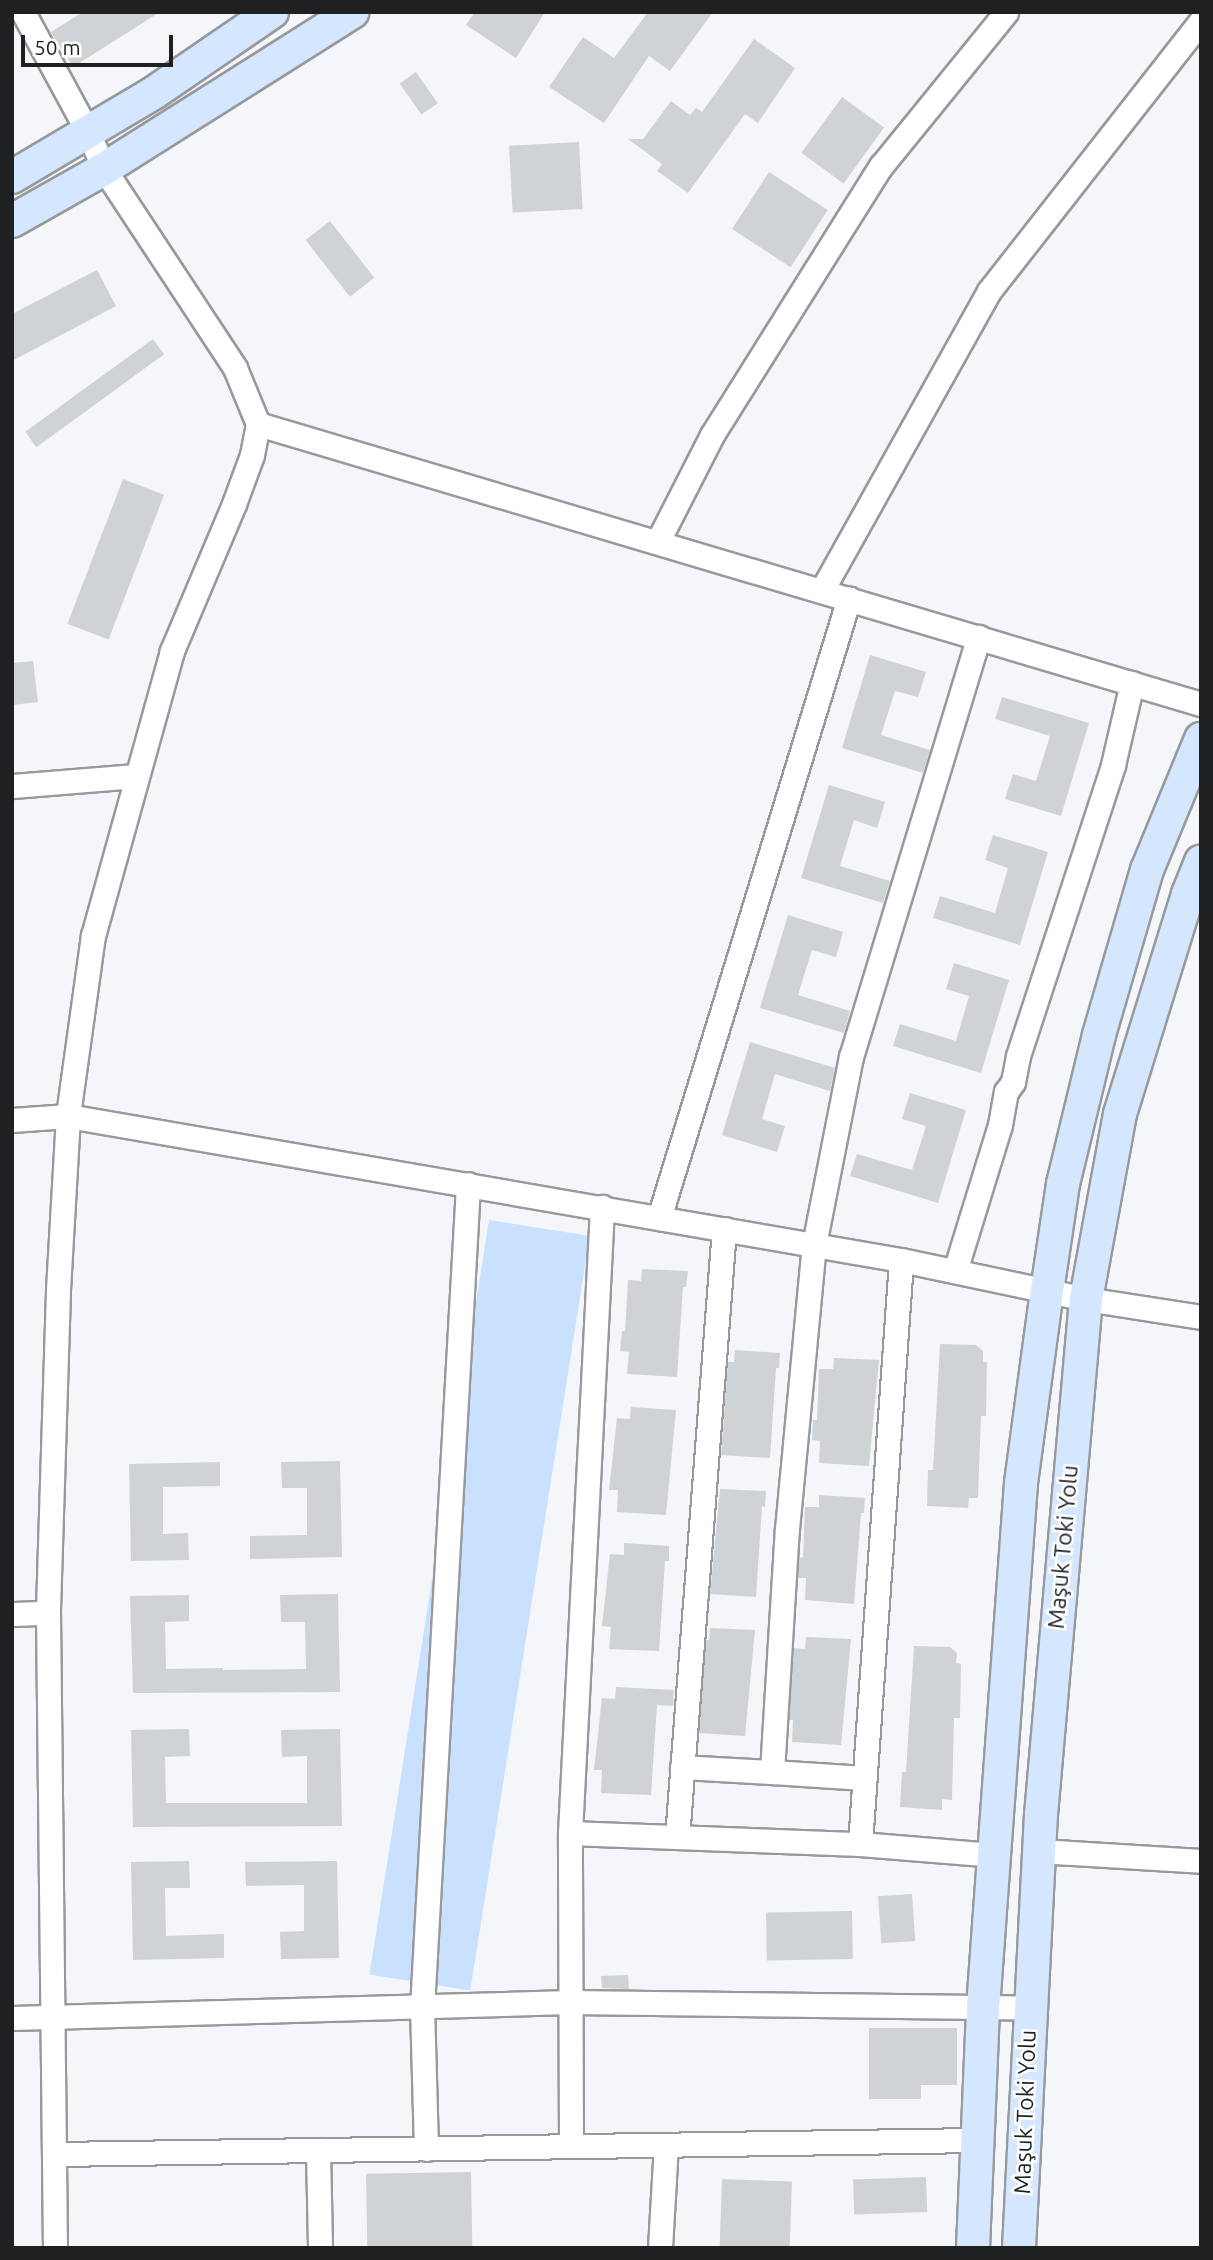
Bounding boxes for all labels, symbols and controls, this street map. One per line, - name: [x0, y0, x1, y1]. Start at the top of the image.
- scale bar: [24, 21, 177, 65]
- text: 50 m: [34, 35, 81, 59]
- street label: Maşuk Toki Yolu: [1042, 1464, 1084, 1630]
- street label: Maşuk Toki Yolu: [1008, 2029, 1042, 2195]

